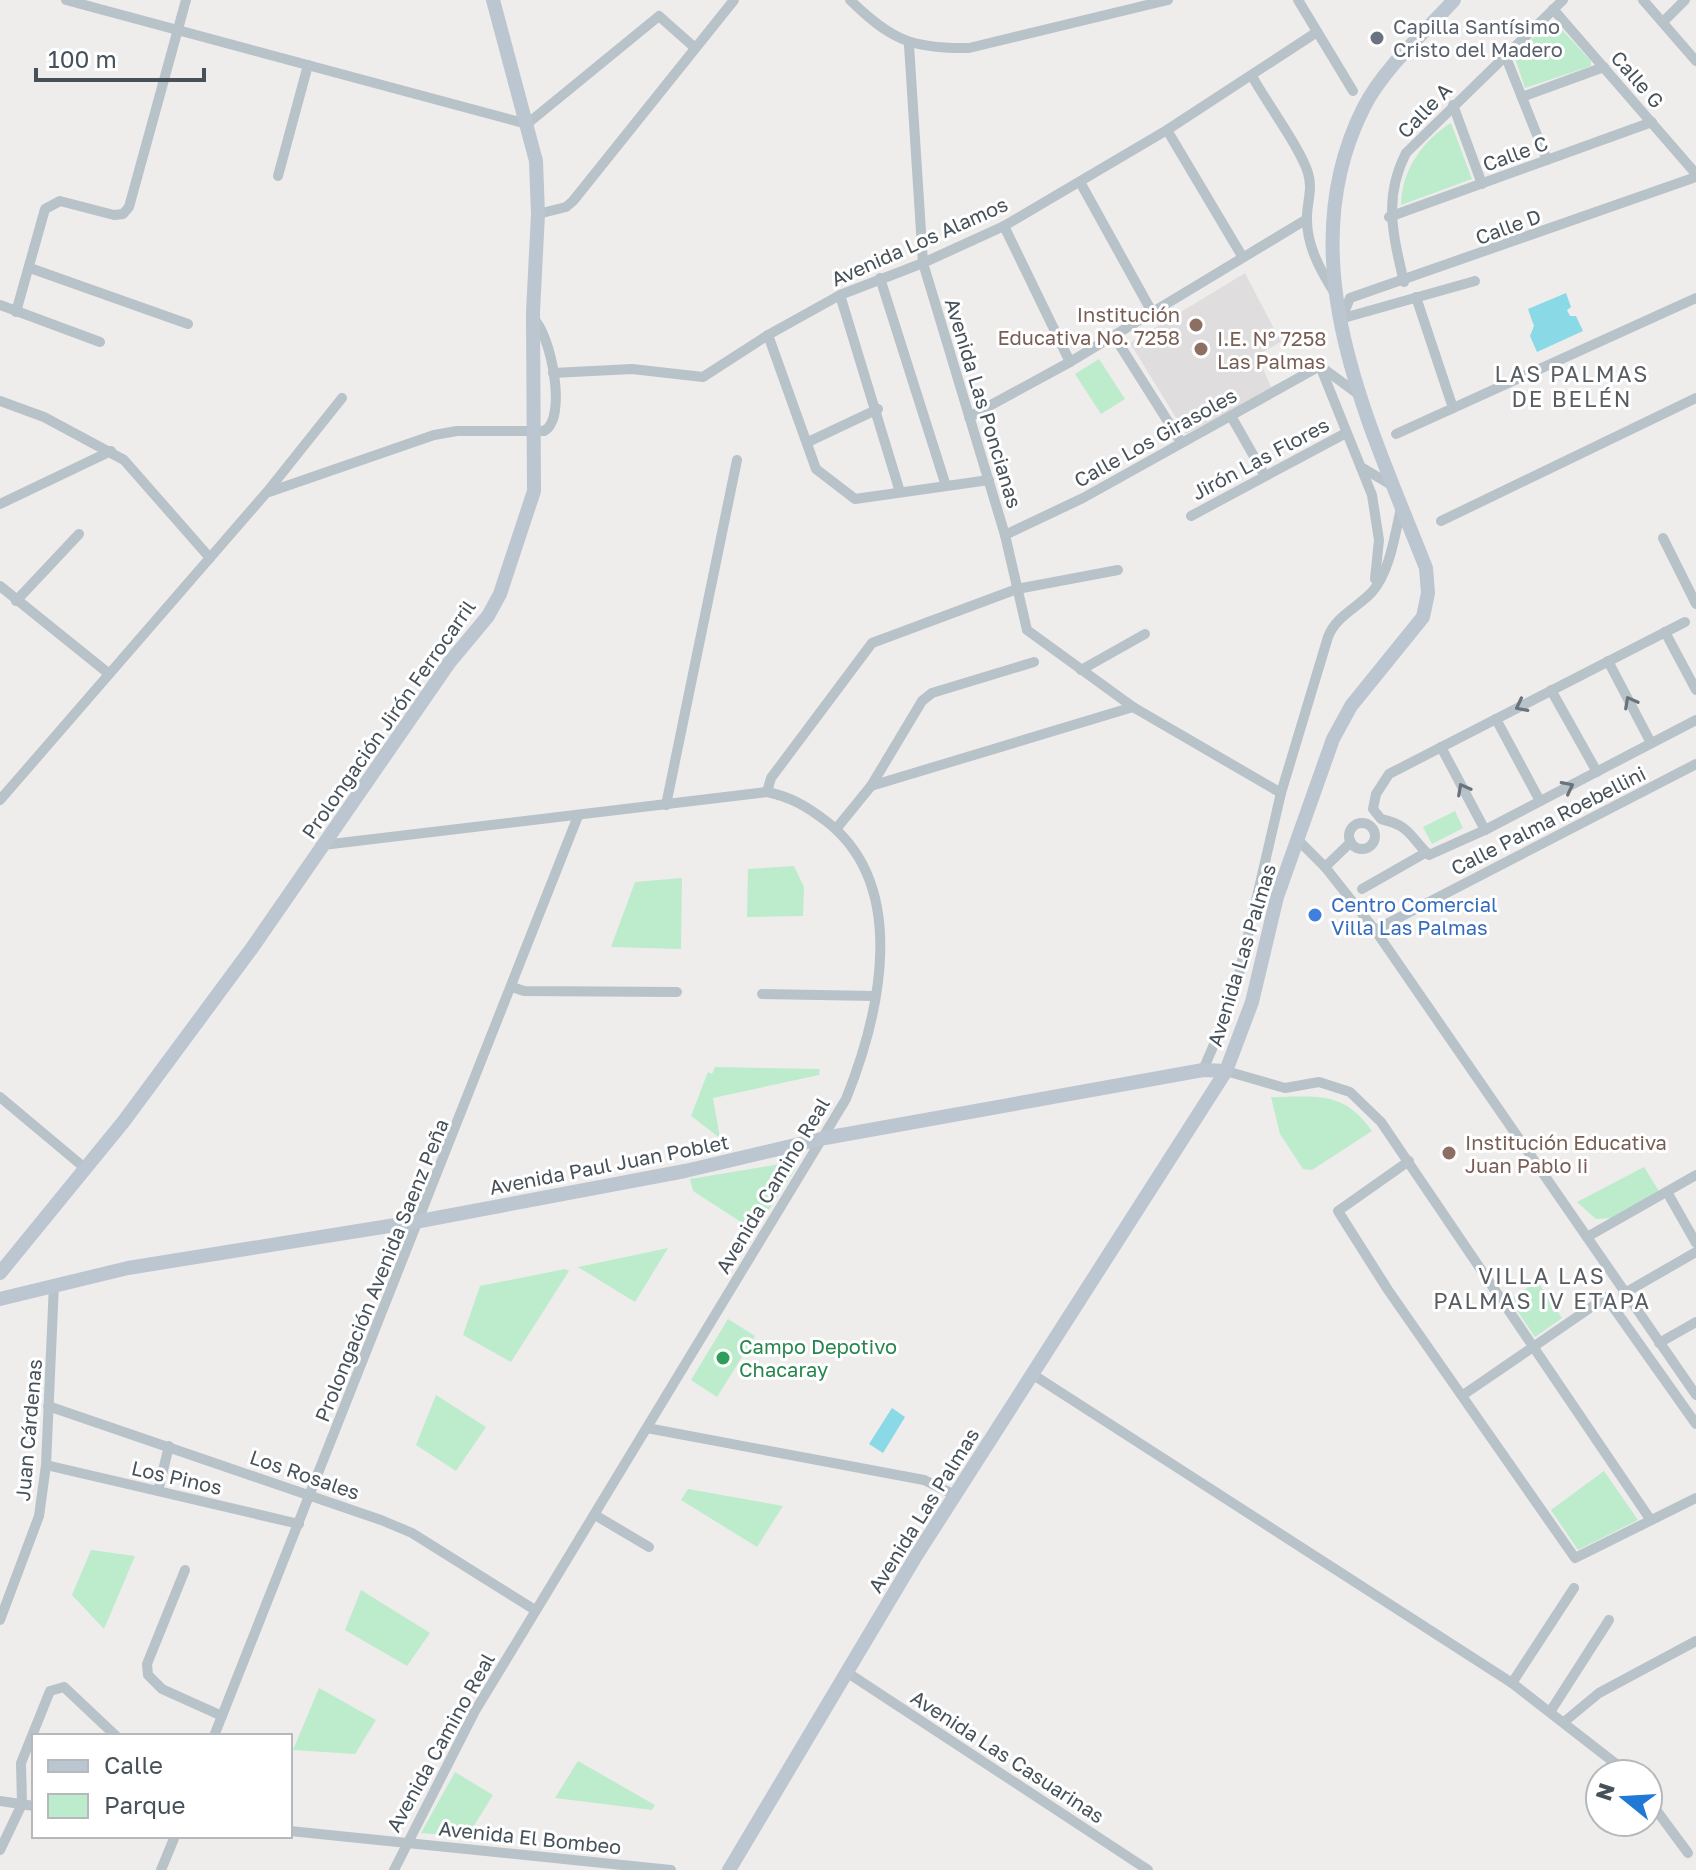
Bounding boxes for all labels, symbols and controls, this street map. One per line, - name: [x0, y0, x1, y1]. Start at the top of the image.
- place label: Capilla Santísimo Cristo del Madero: [1393, 14, 1563, 61]
- marker: Capilla Santísimo Cristo del Madero: [1368, 29, 1386, 47]
- scale bar: [36, 32, 204, 82]
- text: 100 m: [48, 44, 117, 73]
- street label: Calle G: [1607, 45, 1669, 113]
- street label: Calle A: [1392, 77, 1456, 143]
- street label: Calle C: [1479, 130, 1551, 176]
- street label: Avenida Los Alamos: [827, 191, 1011, 291]
- street label: Calle D: [1472, 203, 1544, 249]
- street label: Avenida Las Poncianas: [941, 295, 1027, 511]
- place label: Institución Educativa No. 7258: [998, 302, 1180, 349]
- marker: Institución Educativa No. 7258: [1187, 316, 1205, 334]
- place label: I.E. N° 7258 Las Palmas: [1217, 326, 1326, 373]
- marker: I.E. N° 7258 Las Palmas: [1192, 340, 1210, 358]
- district label: LAS PALMAS DE BELÉN: [1495, 360, 1649, 412]
- street label: Calle Los Girasoles: [1069, 382, 1241, 492]
- street label: Jirón Las Flores: [1187, 412, 1333, 504]
- street label: Prolongación Jirón Ferrocarril: [296, 595, 480, 843]
- one-way arrow: [1515, 696, 1530, 711]
- one-way arrow: [1624, 696, 1639, 711]
- street label: Calle Palma Roebellini: [1447, 760, 1649, 880]
- one-way arrow: [1559, 781, 1574, 797]
- one-way arrow: [1457, 783, 1473, 797]
- street label: Avenida Las Palmas: [1202, 861, 1280, 1049]
- place label: Centro Comercial Villa Las Palmas: [1331, 892, 1497, 939]
- marker: Centro Comercial Villa Las Palmas: [1306, 906, 1324, 924]
- street label: Avenida Camino Real: [710, 1093, 834, 1277]
- street label: Prolongación Avenida Saenz Peña: [309, 1115, 453, 1425]
- street label: Avenida Paul Juan Poblet: [487, 1129, 731, 1199]
- place label: Institución Educativa Juan Pablo Ii: [1465, 1130, 1667, 1177]
- marker: Institución Educativa Juan Pablo Ii: [1440, 1144, 1458, 1162]
- district label: VILLA LAS PALMAS IV ETAPA: [1433, 1262, 1651, 1314]
- place label: Campo Depotivo Chacaray: [739, 1334, 897, 1381]
- marker: Campo Depotivo Chacaray: [714, 1349, 732, 1367]
- street label: Juan Cárdenas: [10, 1358, 46, 1502]
- street label: Avenida Las Palmas: [863, 1423, 983, 1597]
- street label: Los Rosales: [247, 1444, 363, 1504]
- street label: Los Pinos: [129, 1455, 225, 1499]
- street label: Avenida Camino Real: [381, 1648, 499, 1836]
- street label: Avenida Las Casuarinas: [907, 1684, 1109, 1828]
- legend: [32, 1734, 292, 1838]
- text: Calle: [104, 1750, 163, 1779]
- north arrow: [1584, 1758, 1664, 1838]
- text: N: [1589, 1780, 1620, 1804]
- text: Parque: [104, 1790, 185, 1819]
- street label: Avenida El Bombeo: [438, 1815, 622, 1859]

